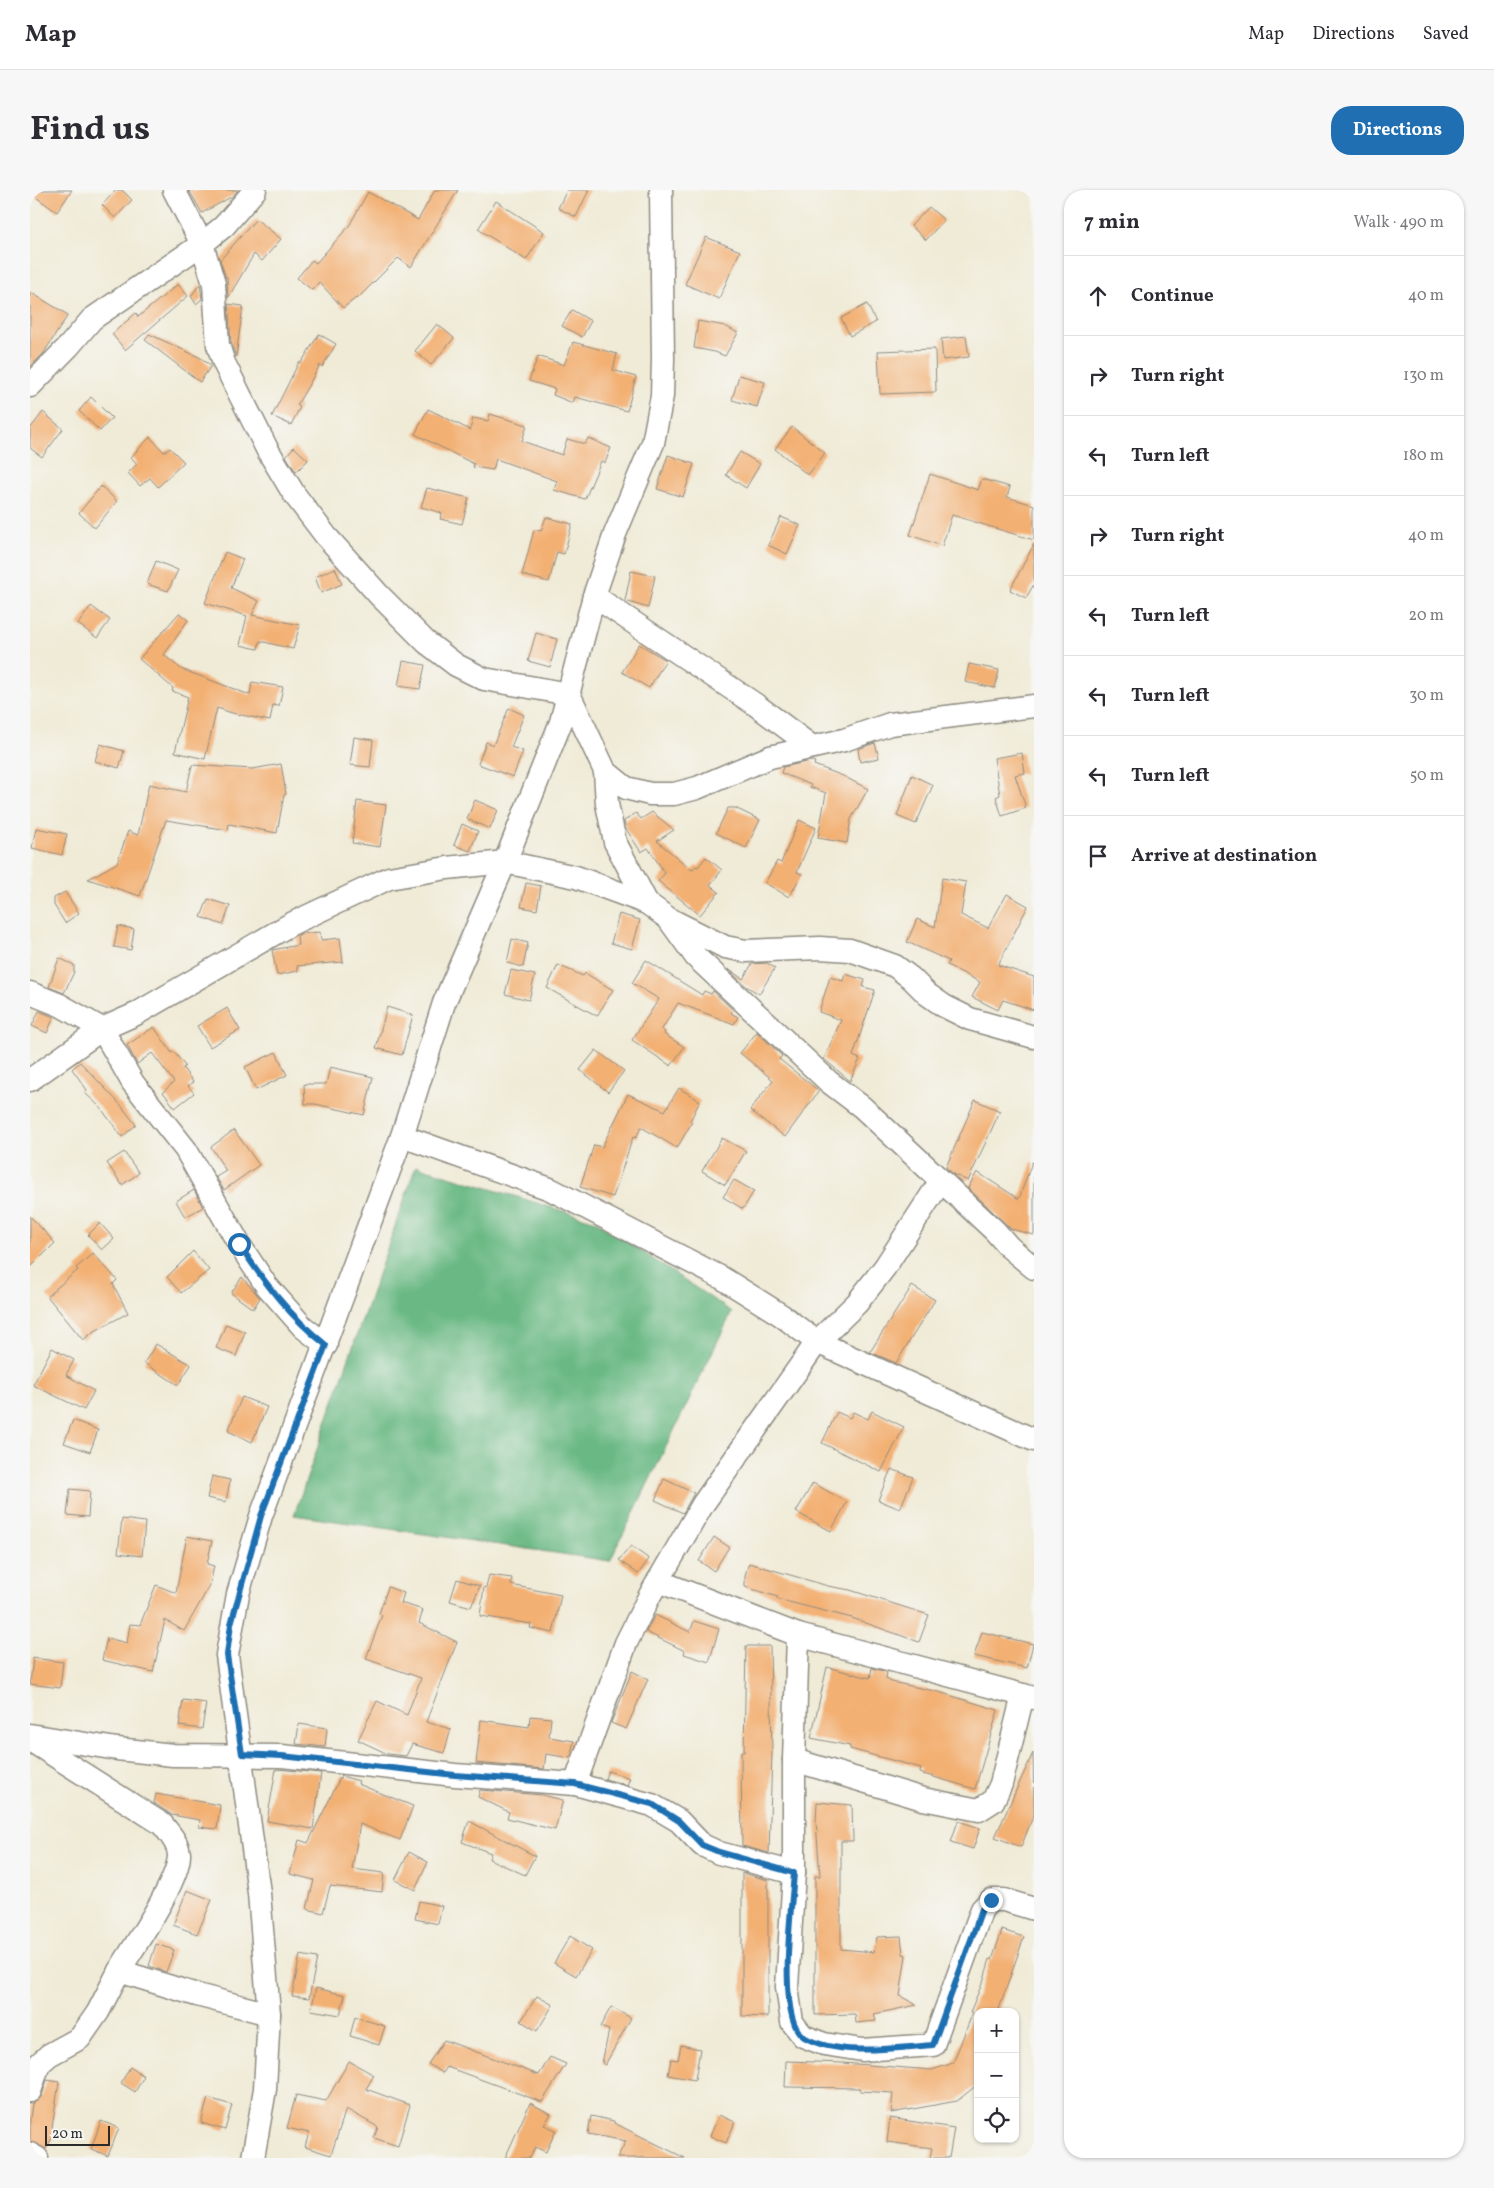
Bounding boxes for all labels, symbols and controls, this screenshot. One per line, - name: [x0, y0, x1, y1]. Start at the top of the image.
- text: Map: [25, 18, 76, 52]
- text: Map: [1248, 22, 1284, 47]
- text: Directions: [1312, 22, 1395, 47]
- text: Saved: [1423, 22, 1469, 47]
- text: Find us: [30, 106, 150, 154]
- button: Directions: [1331, 106, 1464, 155]
- text: 7 min: [1084, 208, 1140, 237]
- text: Walk · 490 m: [1353, 212, 1444, 234]
- icon: ahead: [1084, 282, 1112, 310]
- text: Continue: [1131, 283, 1214, 309]
- text: 40 m: [1408, 285, 1444, 307]
- icon: right: [1084, 362, 1112, 390]
- text: Turn right: [1131, 363, 1224, 389]
- text: 130 m: [1403, 365, 1444, 387]
- icon: left: [1084, 442, 1112, 470]
- text: Turn left: [1131, 443, 1210, 469]
- text: 180 m: [1403, 445, 1444, 467]
- icon: right: [1084, 522, 1112, 550]
- text: Turn right: [1131, 523, 1224, 549]
- text: 40 m: [1408, 525, 1444, 547]
- icon: left: [1084, 602, 1112, 630]
- text: Turn left: [1131, 603, 1210, 629]
- text: 20 m: [1409, 605, 1444, 627]
- icon: left: [1084, 682, 1112, 710]
- text: Turn left: [1131, 683, 1210, 709]
- text: 30 m: [1409, 685, 1444, 707]
- icon: left: [1084, 762, 1112, 790]
- text: Turn left: [1131, 763, 1210, 789]
- text: 50 m: [1410, 765, 1444, 787]
- icon: arrive: [1084, 842, 1112, 870]
- text: Arrive at destination: [1131, 843, 1317, 869]
- route start: [228, 1233, 251, 1256]
- route end: [980, 1889, 1003, 1912]
- map controls: [974, 2008, 1019, 2143]
- button: +: [974, 2008, 1019, 2053]
- button: −: [974, 2053, 1019, 2098]
- button: locate: [974, 2098, 1019, 2143]
- scale bar: [45, 2123, 110, 2146]
- text: 20 m: [52, 2125, 83, 2144]

